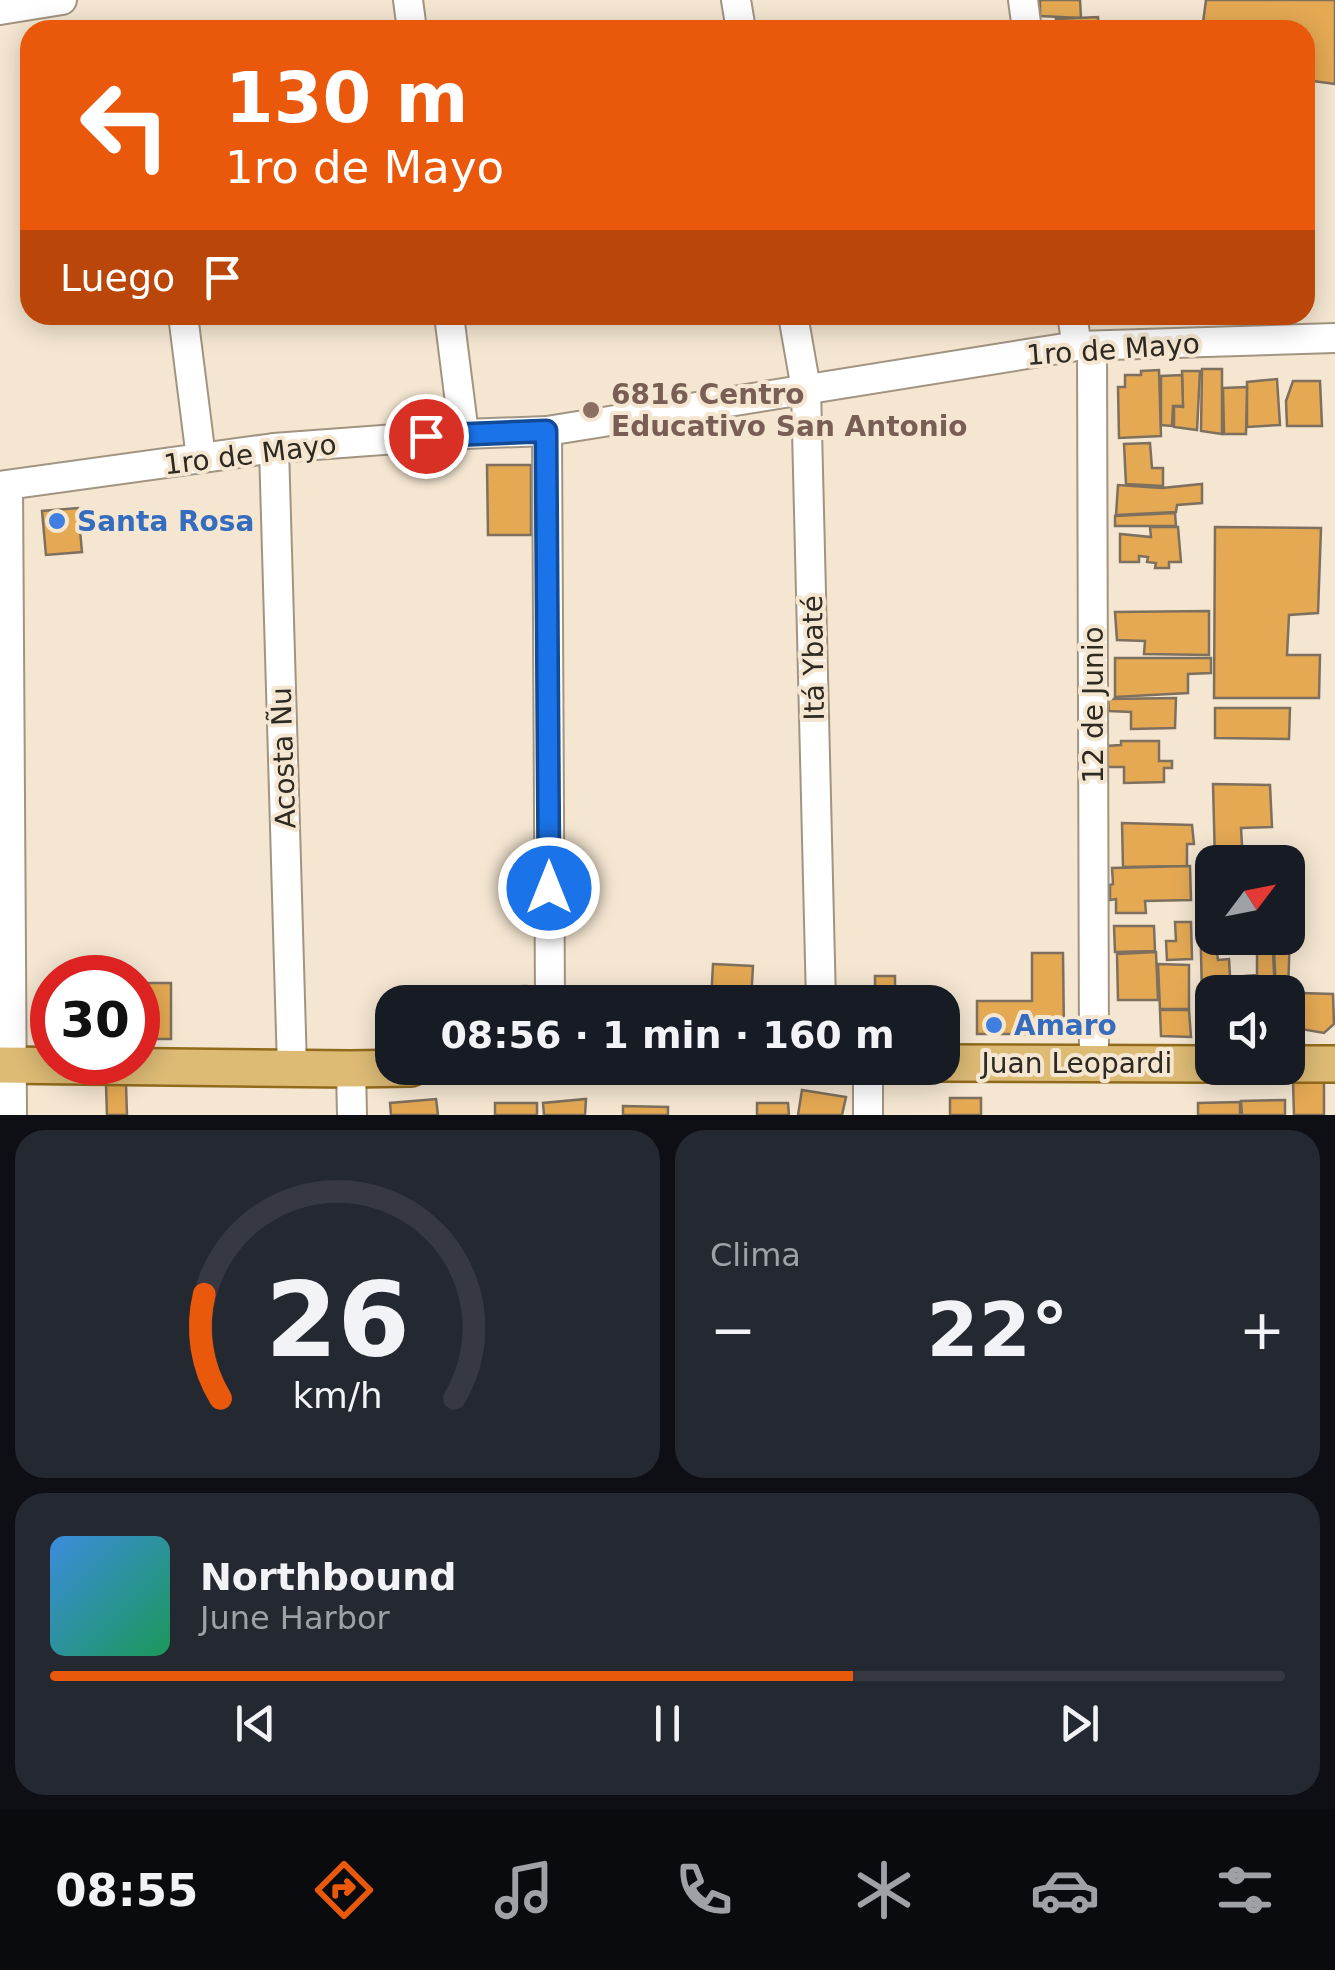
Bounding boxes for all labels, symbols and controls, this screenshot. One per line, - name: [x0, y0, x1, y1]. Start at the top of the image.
- text: 130 m: [225, 57, 468, 139]
- icon: left: [60, 60, 190, 190]
- text: 1ro de Mayo: [225, 141, 504, 194]
- icon: arrive: [195, 250, 250, 305]
- text: Luego: [60, 256, 175, 300]
- street label: 1ro de Mayo: [1025, 327, 1201, 372]
- place label: 6816 Centro Educativo San Antonio: [611, 378, 968, 443]
- pin: [384, 394, 469, 479]
- marker: 6816 Centro Educativo San Antonio: [580, 399, 602, 421]
- icon: arrive: [399, 409, 454, 464]
- street label: 1ro de Mayo: [162, 428, 338, 481]
- place label: Santa Rosa: [77, 505, 254, 538]
- marker: Santa Rosa: [46, 510, 68, 532]
- street label: Itá Ybaté: [796, 595, 831, 721]
- street label: 12 de Junio: [1077, 626, 1110, 784]
- street label: Acosta Ñu: [265, 687, 302, 829]
- position arrow: [497, 836, 601, 940]
- north arrow: [1195, 845, 1305, 955]
- map controls: [1195, 845, 1305, 1085]
- speed limit sign: 30: [30, 955, 160, 1085]
- button: sound: [1195, 975, 1305, 1085]
- place label: Amaro: [1014, 1009, 1117, 1042]
- text: 08:56 · 1 min · 160 m: [440, 1013, 895, 1057]
- marker: Amaro: [983, 1014, 1005, 1036]
- street label: Juan Leopardi: [980, 1047, 1172, 1080]
- text: Clima: [710, 1236, 801, 1274]
- text: 26: [265, 1259, 410, 1381]
- text: 22°: [927, 1286, 1068, 1374]
- text: −: [710, 1298, 756, 1362]
- text: +: [1239, 1298, 1285, 1362]
- text: km/h: [292, 1375, 383, 1416]
- text: Northbound: [200, 1555, 456, 1599]
- text: June Harbor: [200, 1599, 390, 1637]
- icon: previous: [228, 1696, 283, 1751]
- icon: pause: [640, 1696, 695, 1751]
- icon: next: [1052, 1696, 1107, 1751]
- icon: directions: [309, 1855, 379, 1925]
- icon: music: [489, 1855, 559, 1925]
- icon: phone: [669, 1855, 739, 1925]
- icon: climate: [849, 1855, 919, 1925]
- icon: car: [1030, 1855, 1100, 1925]
- icon: filters: [1210, 1855, 1280, 1925]
- text: 08:55: [55, 1864, 198, 1917]

